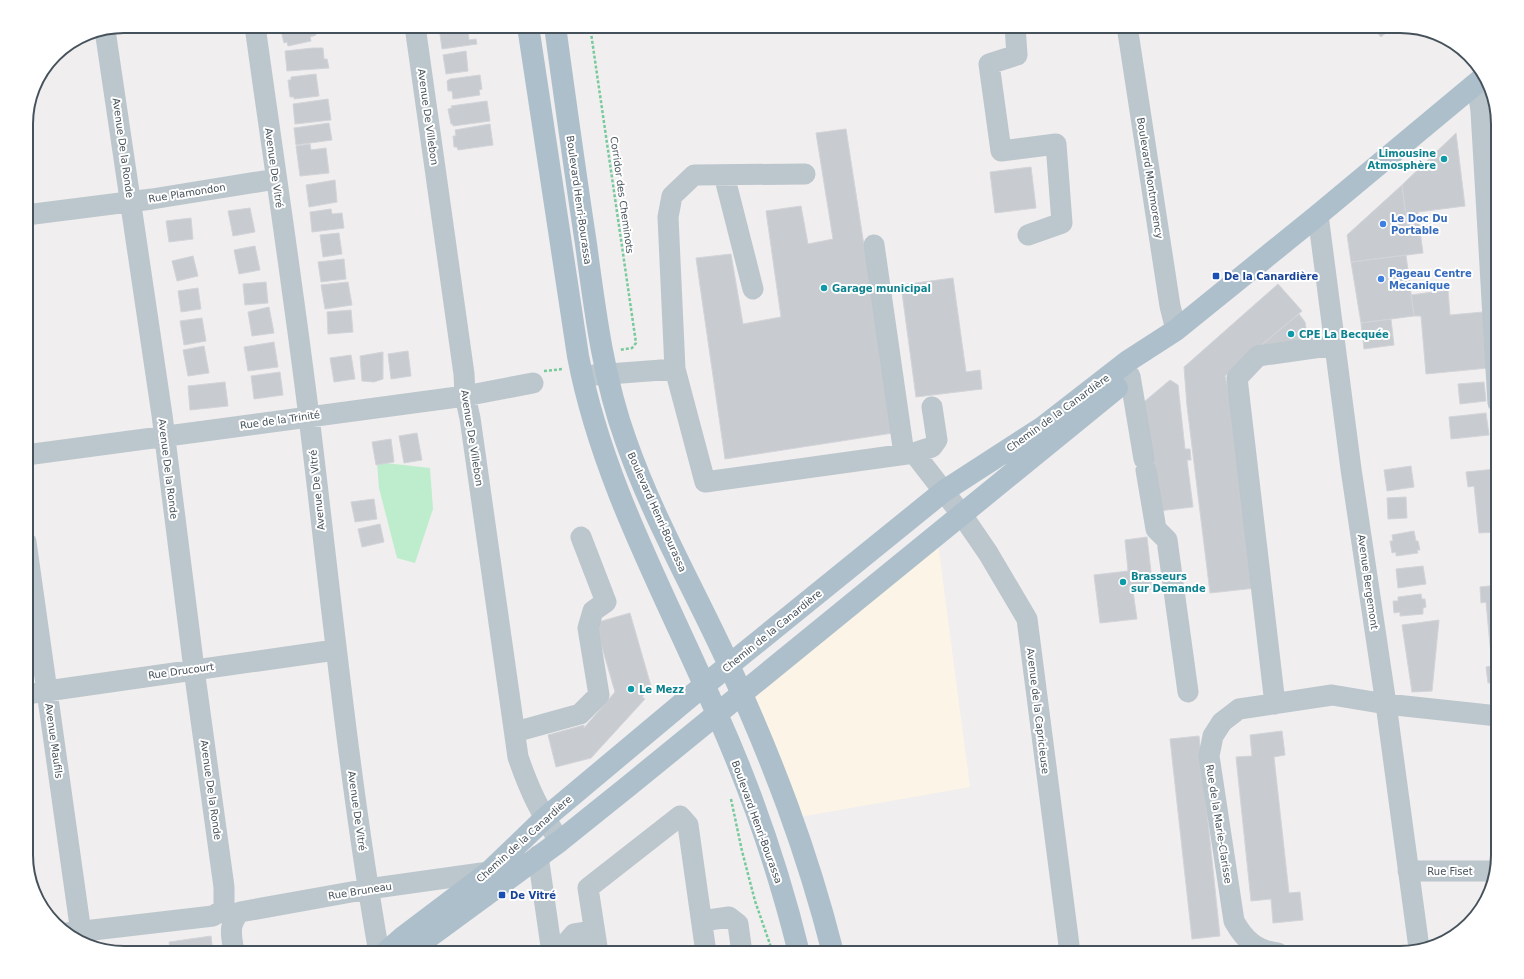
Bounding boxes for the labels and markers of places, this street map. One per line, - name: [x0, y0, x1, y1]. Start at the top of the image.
- place label: Limousine Atmosphère: [1367, 148, 1436, 171]
- marker: Limousine Atmosphère: [1439, 154, 1449, 164]
- place label: Le Doc Du Portable: [1391, 213, 1448, 236]
- marker: Le Doc Du Portable: [1378, 219, 1388, 229]
- place label: Pageau Centre Mecanique: [1389, 268, 1472, 291]
- marker: De la Canardière: [1211, 271, 1221, 281]
- place label: De la Canardière: [1224, 271, 1318, 282]
- marker: Pageau Centre Mecanique: [1376, 274, 1386, 284]
- marker: Garage municipal: [819, 283, 829, 293]
- place label: Garage municipal: [832, 283, 931, 294]
- marker: CPE La Becquée: [1286, 329, 1296, 339]
- place label: CPE La Becquée: [1299, 329, 1389, 340]
- place label: Brasseurs sur Demande: [1131, 571, 1206, 594]
- marker: Brasseurs sur Demande: [1118, 577, 1128, 587]
- marker: Le Mezz: [626, 684, 636, 694]
- place label: Le Mezz: [639, 684, 684, 695]
- marker: De Vitré: [497, 890, 507, 900]
- place label: De Vitré: [510, 890, 556, 901]

